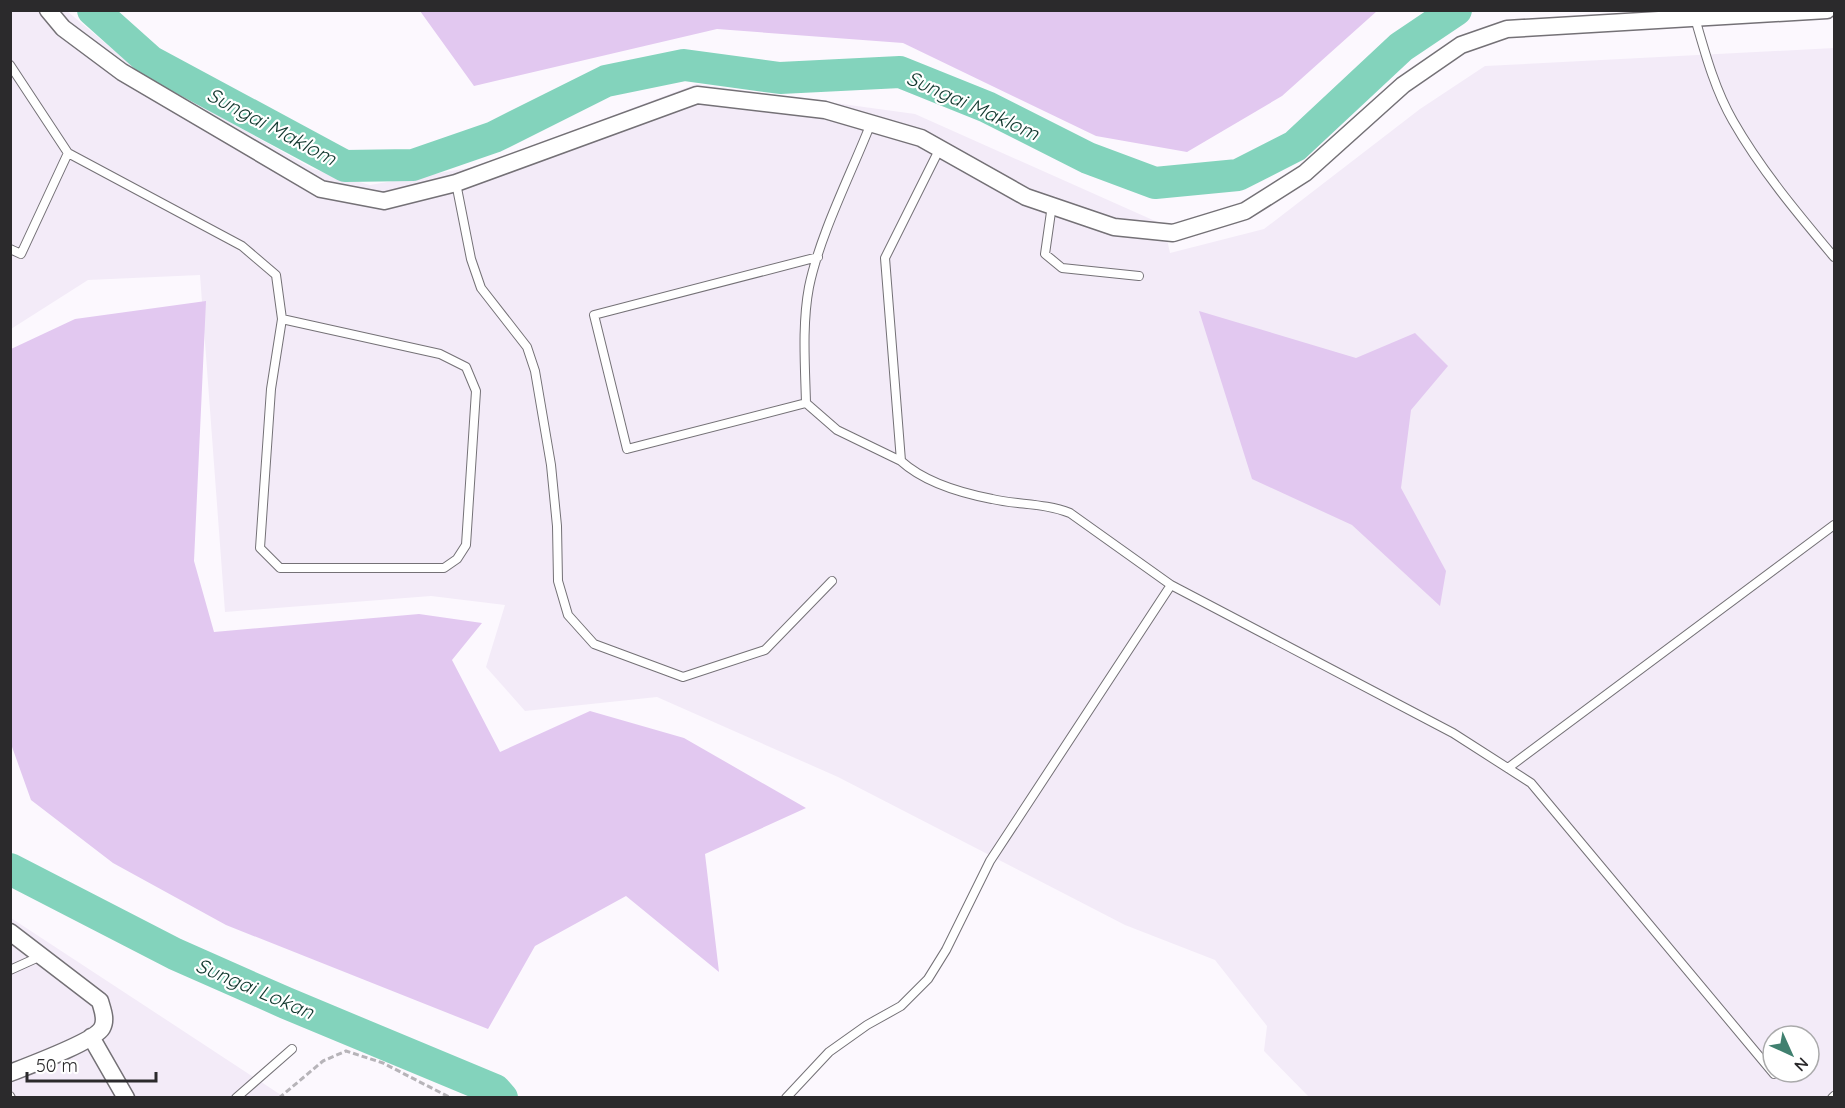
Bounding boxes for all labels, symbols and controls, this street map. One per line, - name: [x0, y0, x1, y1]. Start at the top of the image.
- water label: Sungai Maklom: [903, 65, 1044, 146]
- water label: Sungai Maklom: [203, 82, 341, 171]
- water label: Sungai Lokan: [192, 952, 318, 1024]
- north arrow: [1761, 1024, 1821, 1084]
- scale bar: [27, 1045, 156, 1083]
- text: N: [1790, 1053, 1813, 1076]
- text: 50 m: [36, 1054, 78, 1077]

